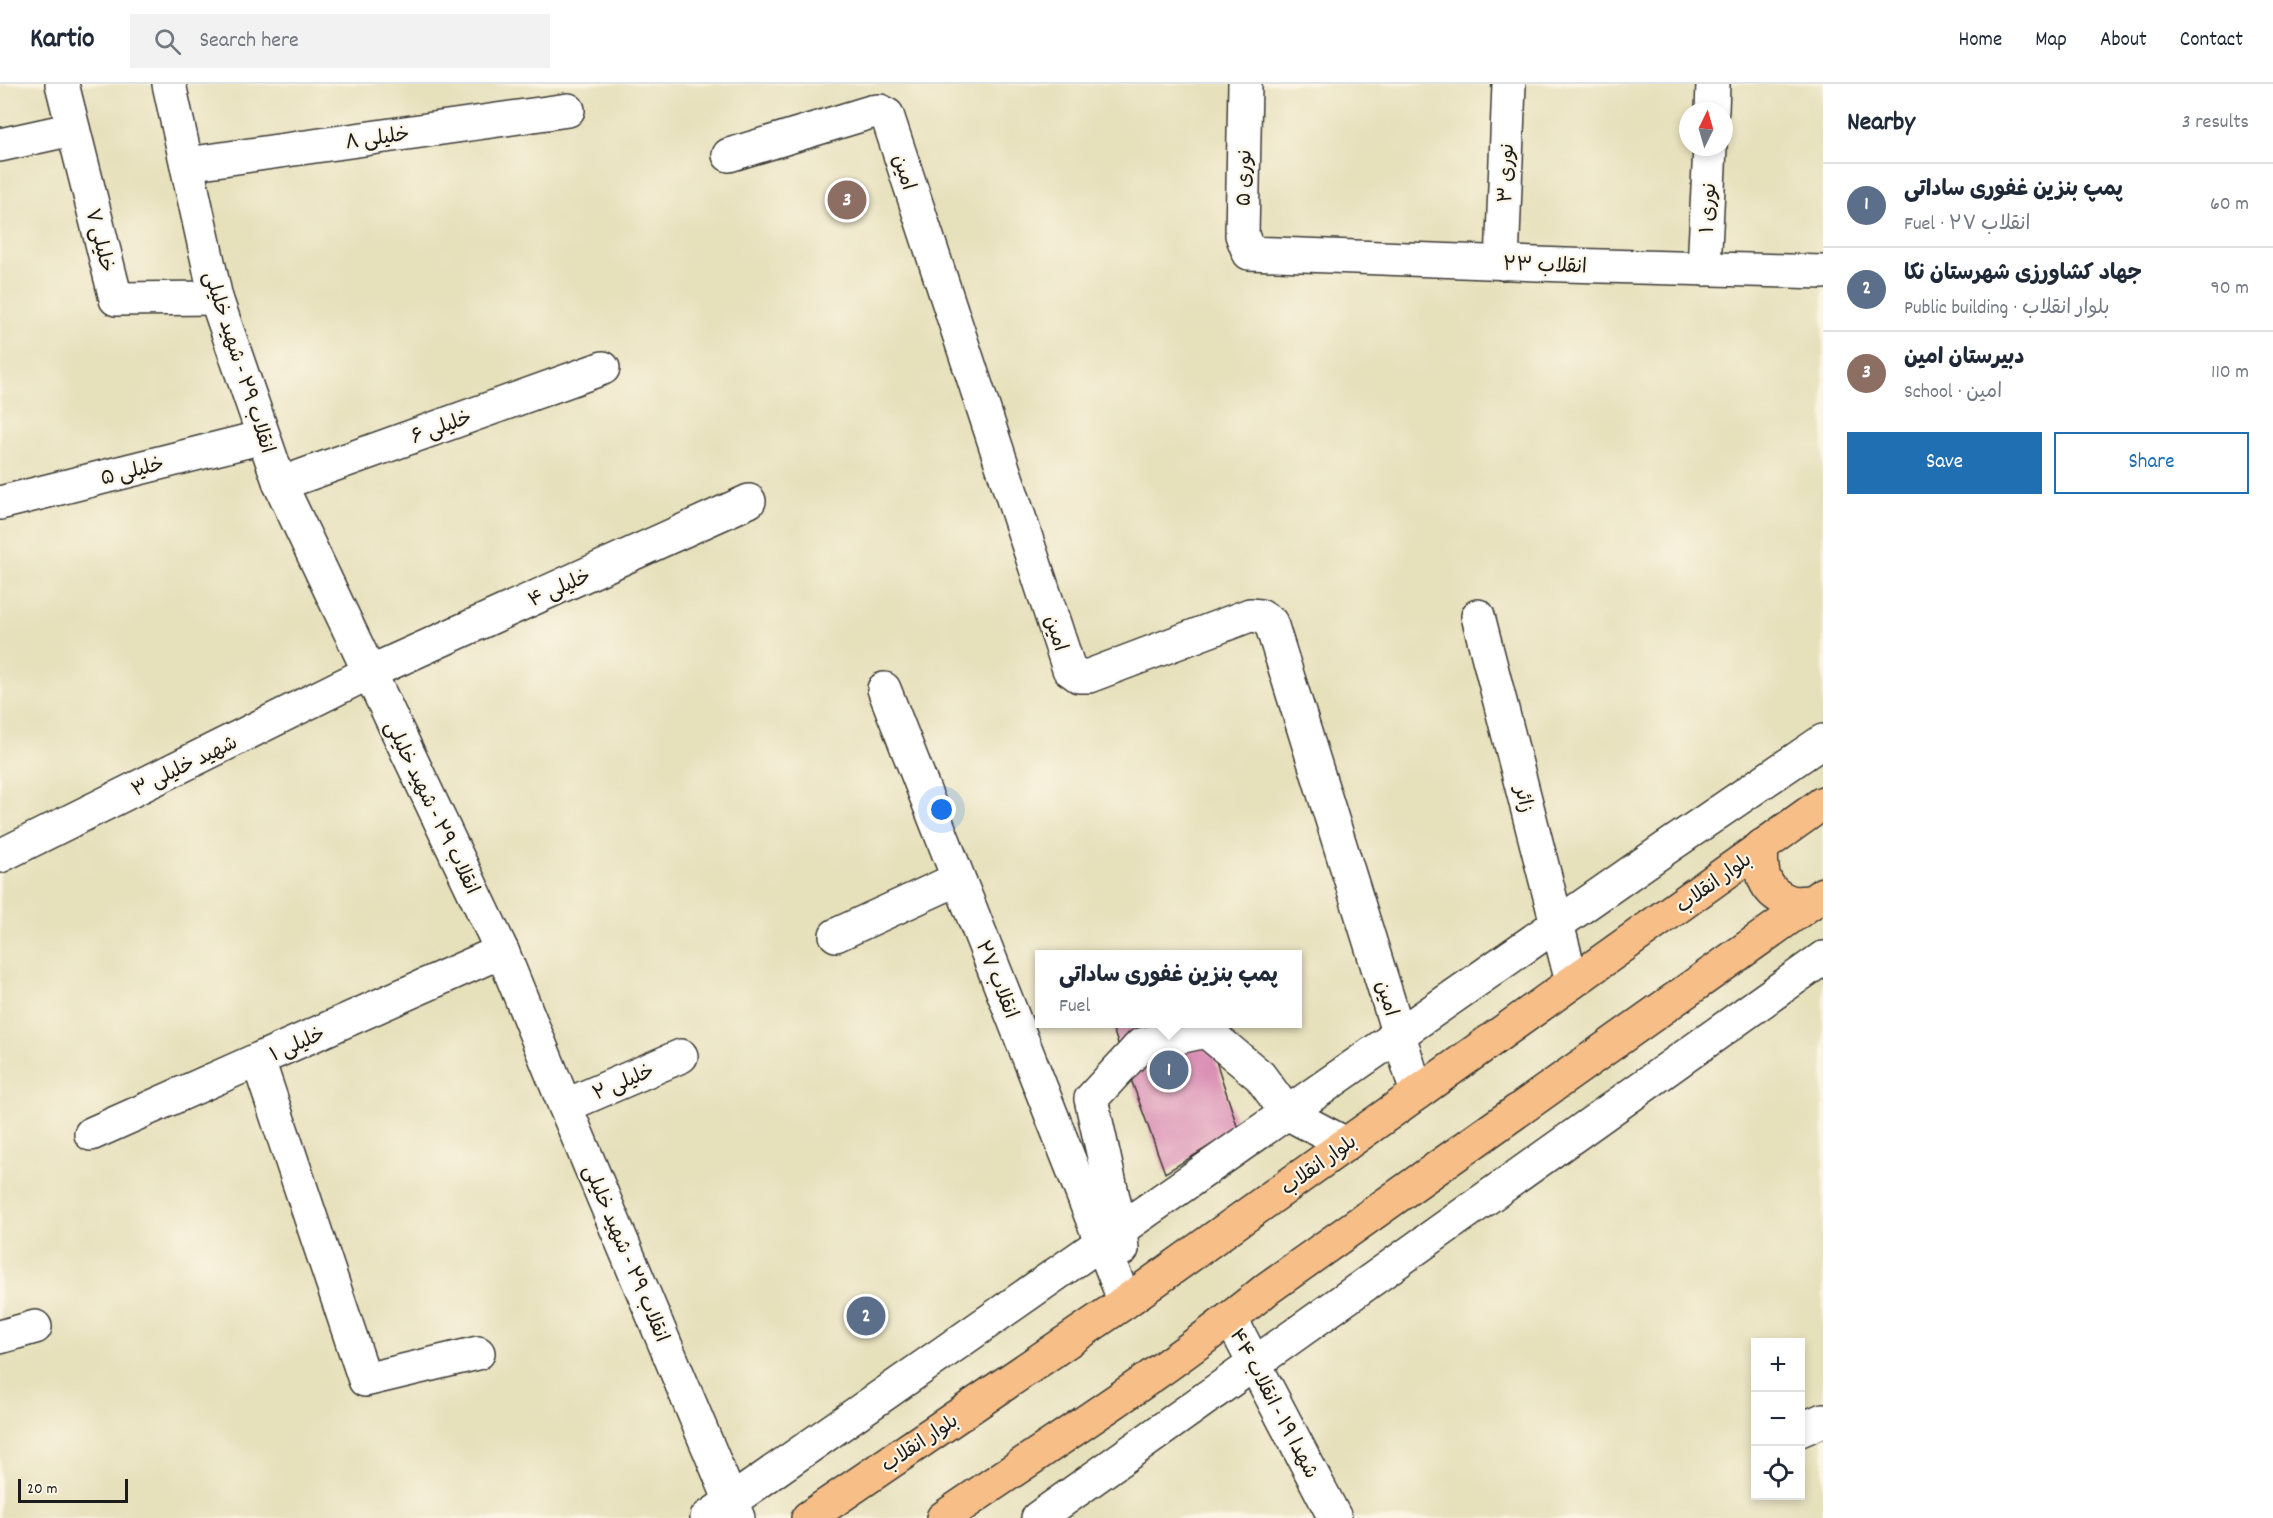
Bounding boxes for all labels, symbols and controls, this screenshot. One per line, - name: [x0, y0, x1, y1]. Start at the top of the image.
- search box: [130, 14, 550, 68]
- text: Kartio: [30, 21, 94, 61]
- icon: search: [151, 25, 184, 58]
- text: Search here: [199, 26, 299, 57]
- text: Home: [1958, 26, 2002, 56]
- text: Map: [2035, 26, 2067, 56]
- text: About: [2100, 26, 2147, 56]
- text: Contact: [2180, 26, 2243, 56]
- north arrow: [1679, 102, 1733, 156]
- text: Nearby: [1847, 105, 1915, 142]
- text: 3 results: [2182, 109, 2249, 137]
- street label: خلیلی ۸: [343, 122, 411, 158]
- street label: نوری ۳: [1493, 143, 1523, 203]
- street label: نوری ۵: [1232, 149, 1260, 207]
- street label: امین: [883, 152, 921, 194]
- text: پمپ بنزین غفوری ساداتی: [1904, 175, 2123, 206]
- pin: 3: [828, 178, 866, 222]
- street label: نوری ۱: [1695, 182, 1725, 234]
- text: 1: [1864, 191, 1869, 219]
- text: 60 m: [2210, 191, 2249, 219]
- street label: خلیلی ۷: [77, 206, 120, 276]
- text: Fuel · انقلاب ۲۷: [1904, 211, 2030, 239]
- street label: انقلاب ۲۳: [1502, 252, 1587, 282]
- text: جهاد کشاورزی شهرستان نکا: [1904, 259, 2142, 290]
- street label: انقلاب ۲۹ - شهید خلیلی: [194, 268, 280, 458]
- text: 2: [1862, 275, 1871, 303]
- text: 90 m: [2211, 275, 2249, 303]
- text: Public building · بلوار انقلاب: [1904, 295, 2110, 323]
- text: دبیرستان امین: [1904, 343, 2024, 374]
- text: 3: [1862, 359, 1871, 387]
- text: 110 m: [2211, 359, 2249, 387]
- text: School · امین: [1904, 379, 2002, 407]
- street label: خلیلی ۶: [408, 405, 476, 453]
- button: Save: [1847, 432, 2042, 494]
- button: Share: [2054, 432, 2249, 494]
- street label: خلیلی ۵: [98, 452, 167, 494]
- street label: خلیلی ۴: [524, 564, 596, 616]
- street label: امین: [1035, 613, 1073, 655]
- street label: انقلاب ۲۹ - شهید خلیلی: [376, 717, 485, 900]
- street label: شهید خلیلی ۳: [128, 730, 243, 805]
- street label: زائر: [1505, 781, 1539, 816]
- your location: [927, 795, 956, 824]
- street label: بلوار انقلاب: [1671, 847, 1758, 922]
- street label: انقلاب ۲۷: [967, 937, 1023, 1023]
- popup: [1035, 950, 1302, 1028]
- text: پمپ بنزین غفوری ساداتی: [1059, 961, 1278, 992]
- street label: امین: [1367, 978, 1404, 1020]
- text: Fuel: [1059, 993, 1090, 1021]
- street label: خلیلی ۱: [266, 1021, 330, 1070]
- pin: 1: [1150, 1048, 1188, 1092]
- street label: خلیلی ۲: [589, 1058, 659, 1109]
- street label: بلوار انقلاب: [1276, 1129, 1363, 1204]
- street label: انقلاب ۲۹ - شهید خلیلی: [574, 1161, 674, 1347]
- pin: 2: [846, 1294, 886, 1338]
- street label: شهدا ۱۹ - انقلاب ۴۴: [1221, 1324, 1324, 1484]
- map controls: [1751, 1338, 1805, 1500]
- button: +: [1751, 1338, 1805, 1392]
- button: −: [1751, 1392, 1805, 1446]
- street label: بلوار انقلاب: [876, 1408, 965, 1481]
- button: locate: [1751, 1446, 1805, 1500]
- scale bar: [18, 1476, 128, 1504]
- text: 20 m: [27, 1478, 57, 1501]

